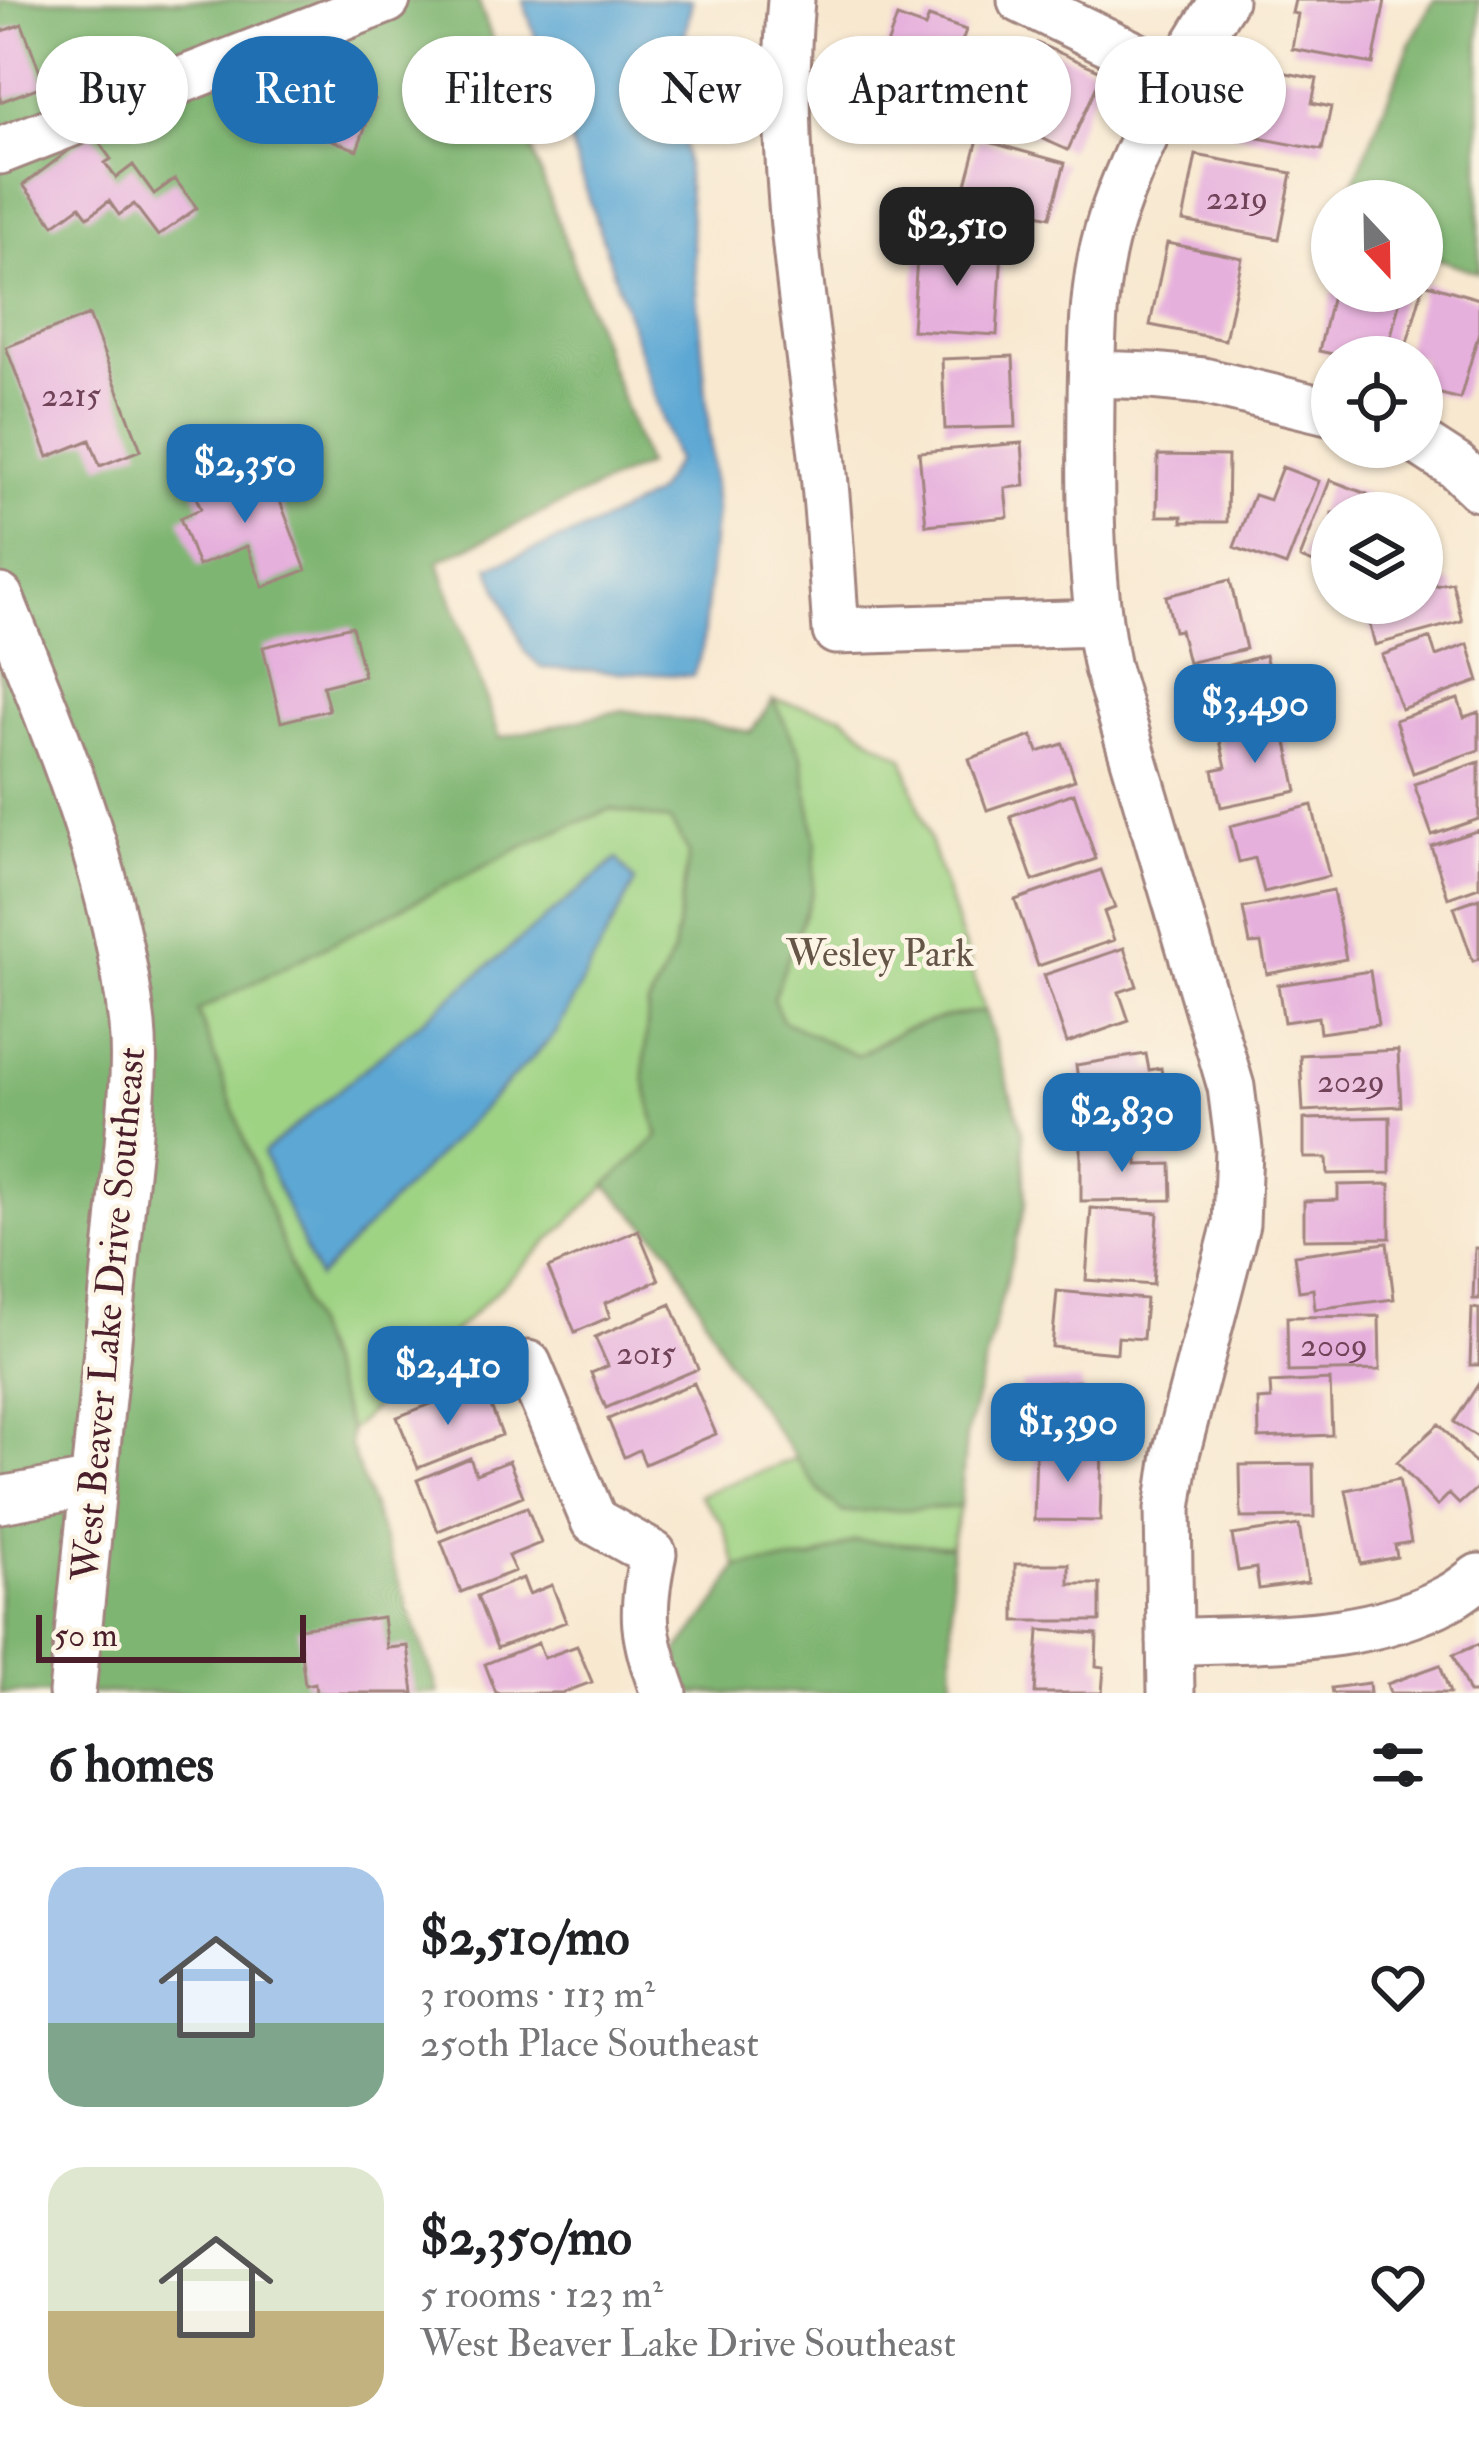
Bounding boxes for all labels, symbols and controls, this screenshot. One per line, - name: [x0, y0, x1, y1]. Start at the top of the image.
- chip: Buy: [36, 36, 188, 144]
- chip: Rent: [212, 36, 378, 144]
- chip: Filters: [402, 36, 595, 144]
- chip: New: [619, 36, 783, 144]
- chip: Apartment: [807, 36, 1071, 144]
- chip: House: [1095, 36, 1286, 144]
- house number: 2219: [1206, 178, 1268, 219]
- north arrow: [1311, 180, 1443, 312]
- map controls: [1311, 180, 1443, 624]
- pin: $2,510: [859, 187, 1055, 289]
- text: $2,510: [906, 201, 1008, 250]
- button: locate: [1311, 336, 1443, 468]
- house number: 2215: [41, 375, 101, 416]
- pin: $2,350: [147, 424, 343, 526]
- text: $2,350: [194, 438, 296, 487]
- button: layers: [1311, 492, 1443, 624]
- pin: $3,490: [1157, 664, 1353, 766]
- text: $3,490: [1201, 678, 1309, 727]
- park label: Wesley Park: [785, 929, 974, 978]
- street label: West Beaver Lake Drive Southeast: [61, 1045, 156, 1584]
- house number: 2029: [1317, 1061, 1385, 1102]
- pin: $2,830: [1024, 1073, 1220, 1175]
- text: $2,830: [1070, 1087, 1174, 1136]
- house number: 2009: [1300, 1325, 1368, 1366]
- pin: $2,410: [350, 1326, 546, 1428]
- house number: 2015: [616, 1333, 676, 1374]
- text: $2,410: [395, 1340, 501, 1389]
- pin: $1,390: [970, 1383, 1166, 1485]
- text: $1,390: [1018, 1397, 1118, 1446]
- scale bar: [36, 1609, 306, 1662]
- text: 50 m: [54, 1615, 118, 1656]
- icon: filters: [1365, 1732, 1431, 1798]
- text: 6 homes: [48, 1733, 214, 1797]
- text: $2,510/mo: [420, 1906, 630, 1970]
- icon: home: [144, 1915, 288, 2059]
- icon: heart: [1365, 1954, 1431, 2020]
- text: 3 rooms · 113 m²: [420, 1970, 655, 2019]
- text: 250th Place Southeast: [420, 2019, 759, 2068]
- text: $2,350/mo: [420, 2206, 632, 2270]
- icon: home: [144, 2215, 288, 2359]
- icon: heart: [1365, 2254, 1431, 2320]
- text: 5 rooms · 123 m²: [420, 2270, 663, 2319]
- text: West Beaver Lake Drive Southeast: [420, 2319, 956, 2368]

